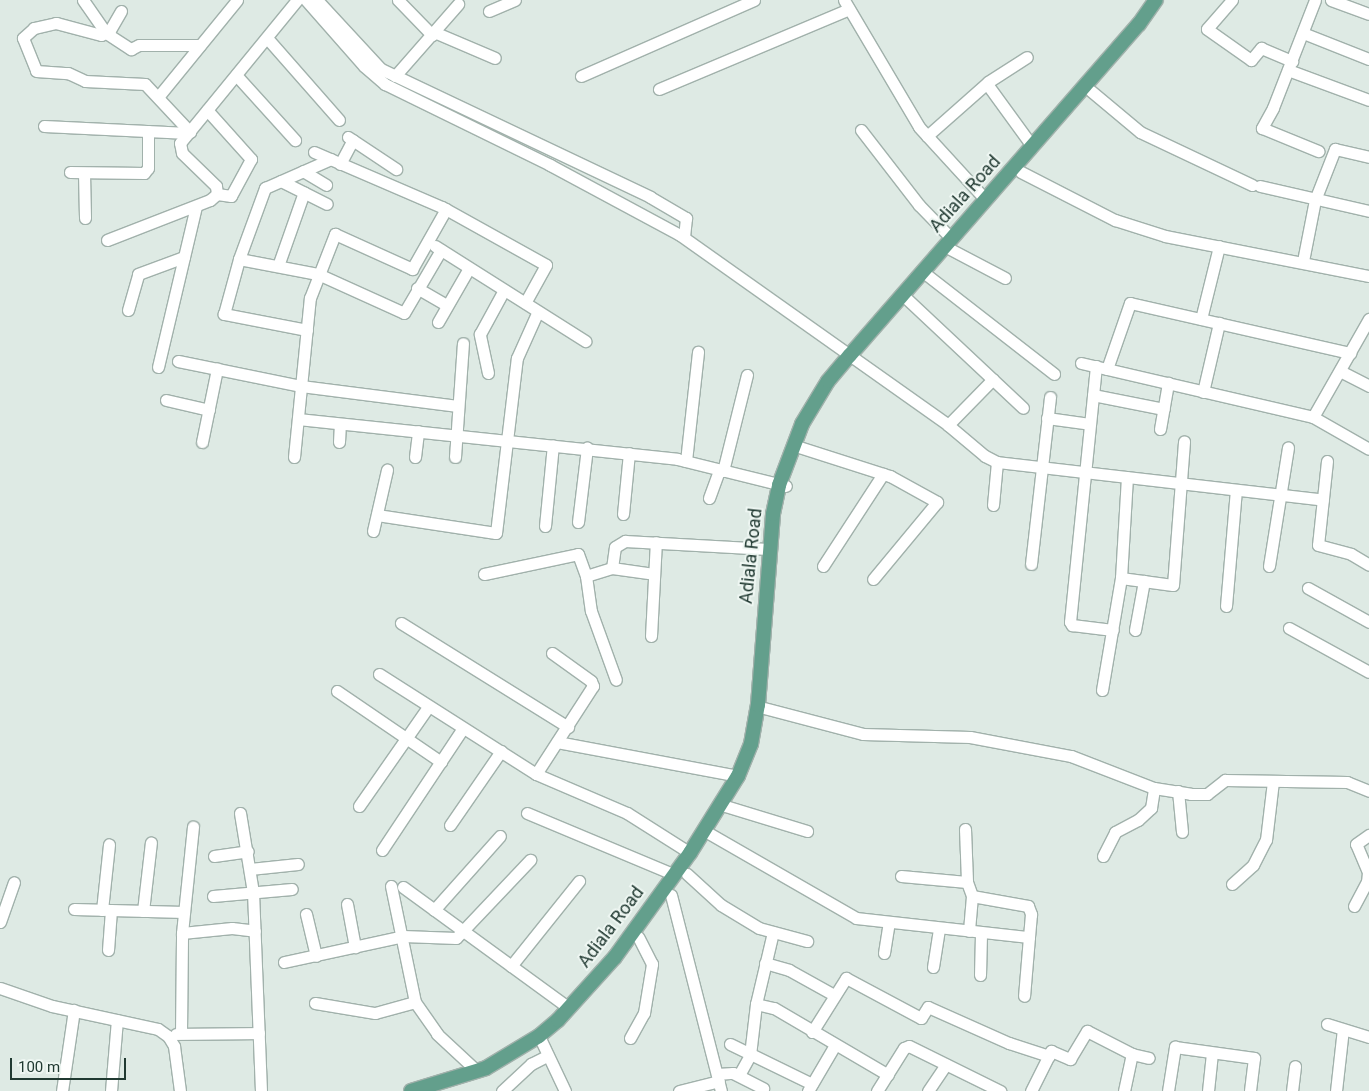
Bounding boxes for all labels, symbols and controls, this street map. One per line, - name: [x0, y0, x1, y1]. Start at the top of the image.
- street label: Adiala Road: [925, 151, 1005, 237]
- street label: Adiala Road: [735, 507, 767, 605]
- street label: Adiala Road: [573, 882, 649, 972]
- scale bar: [12, 1048, 129, 1080]
- text: 100 m: [18, 1058, 60, 1076]

